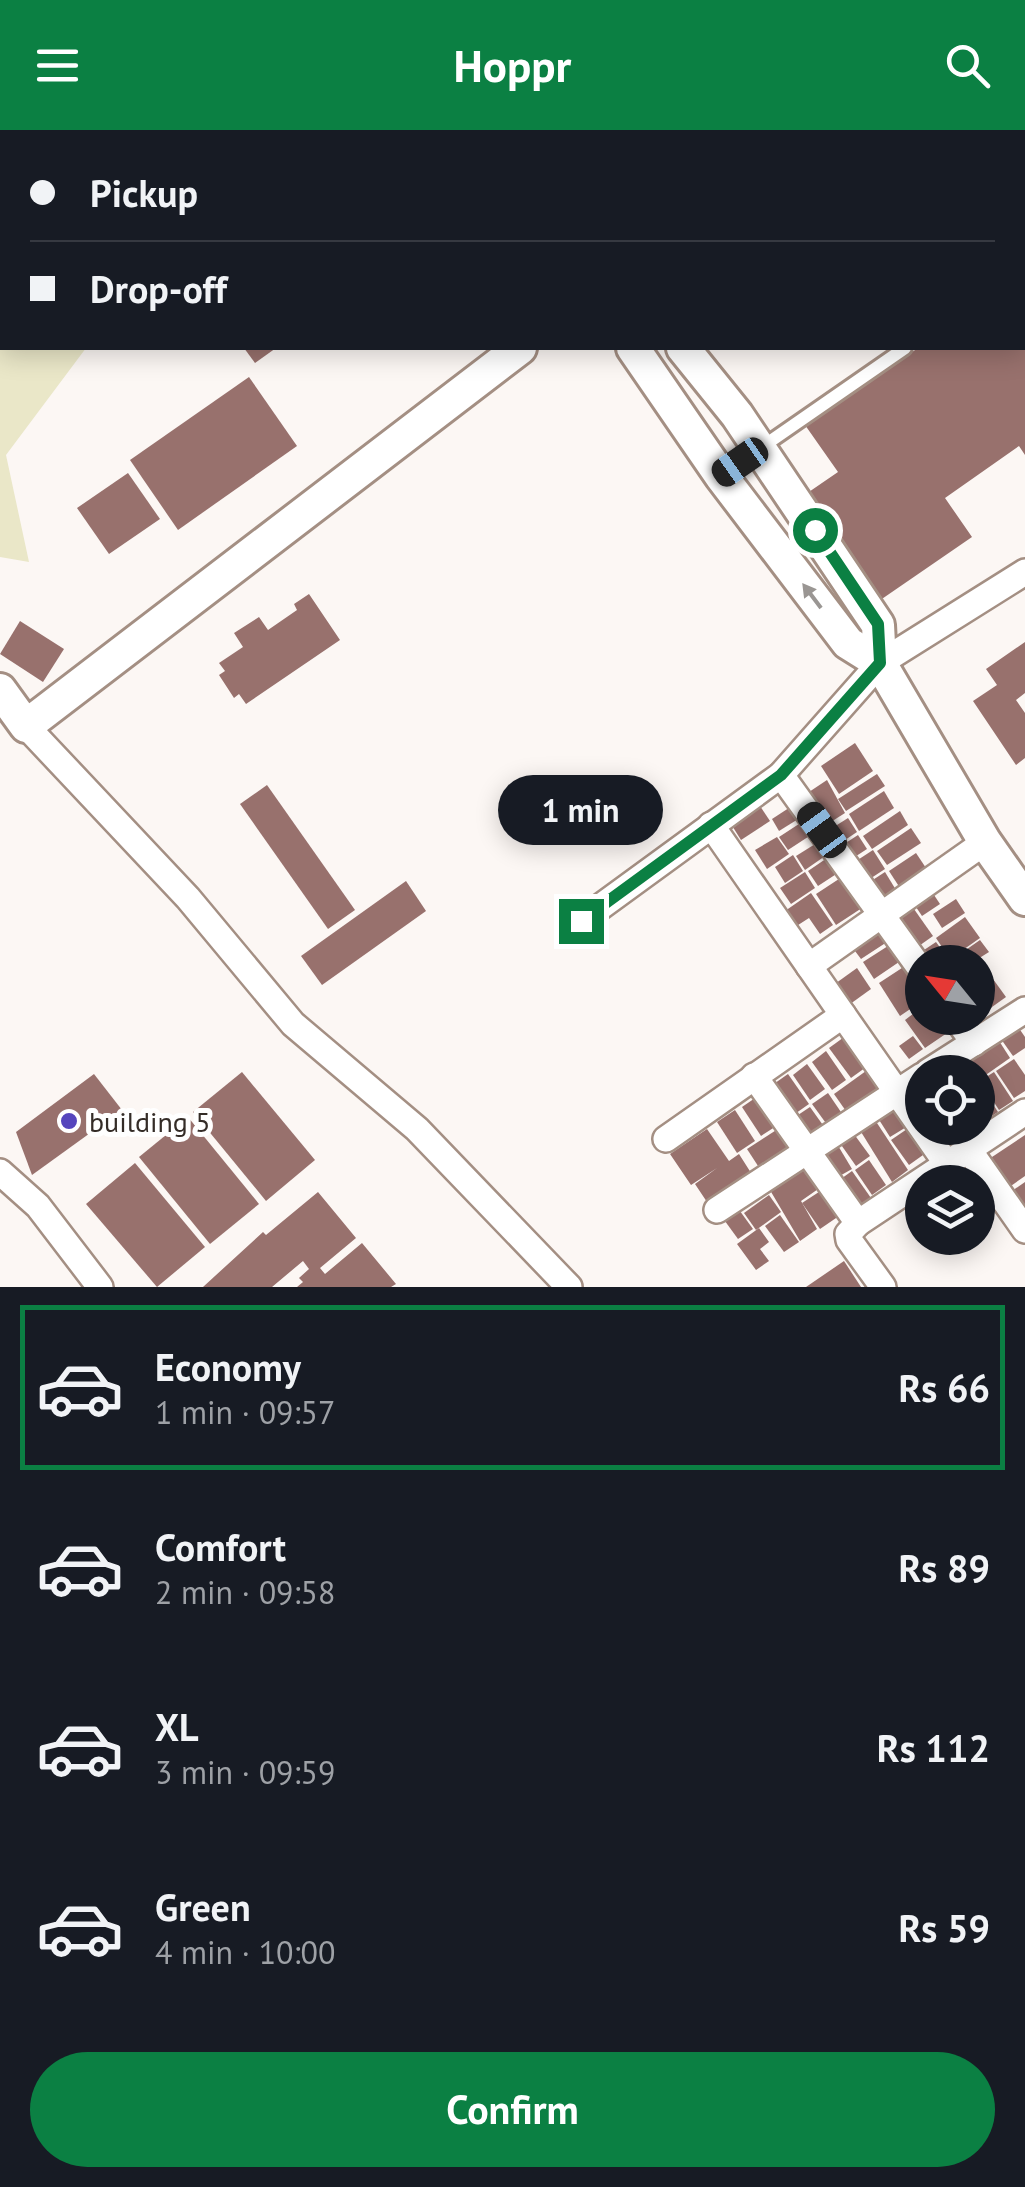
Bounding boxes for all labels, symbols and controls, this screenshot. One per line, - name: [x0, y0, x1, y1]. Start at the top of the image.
- text: Hoppr: [454, 36, 571, 94]
- icon: menu: [30, 38, 85, 93]
- icon: search: [940, 38, 995, 93]
- text: Pickup: [90, 168, 198, 217]
- text: Drop-off: [90, 264, 227, 313]
- car: [707, 433, 773, 491]
- route start: [793, 508, 838, 553]
- one-way arrow: [803, 583, 823, 609]
- callout: 1 min: [498, 776, 664, 846]
- text: 1 min: [541, 789, 620, 831]
- car: [792, 797, 852, 863]
- route end: [559, 899, 604, 944]
- north arrow: [905, 945, 995, 1035]
- map controls: [905, 945, 995, 1255]
- button: locate: [905, 1055, 995, 1145]
- place label: building 5: [89, 1103, 211, 1140]
- marker: building 5: [58, 1110, 80, 1132]
- button: layers: [905, 1165, 995, 1255]
- text: Economy: [155, 1342, 301, 1391]
- icon: car: [35, 1343, 125, 1433]
- text: Rs 66: [898, 1363, 990, 1412]
- text: 1 min · 09:57: [155, 1391, 335, 1433]
- text: Comfort: [155, 1522, 286, 1571]
- icon: car: [35, 1523, 125, 1613]
- text: Rs 89: [898, 1543, 990, 1592]
- text: 2 min · 09:58: [155, 1571, 335, 1613]
- text: XL: [155, 1702, 199, 1751]
- icon: car: [35, 1703, 125, 1793]
- text: Rs 112: [877, 1723, 990, 1772]
- text: 3 min · 09:59: [155, 1751, 335, 1793]
- text: Green: [155, 1882, 251, 1931]
- icon: car: [35, 1883, 125, 1973]
- text: Rs 59: [898, 1903, 990, 1952]
- text: 4 min · 10:00: [155, 1931, 335, 1973]
- button: Confirm: [30, 2052, 995, 2167]

